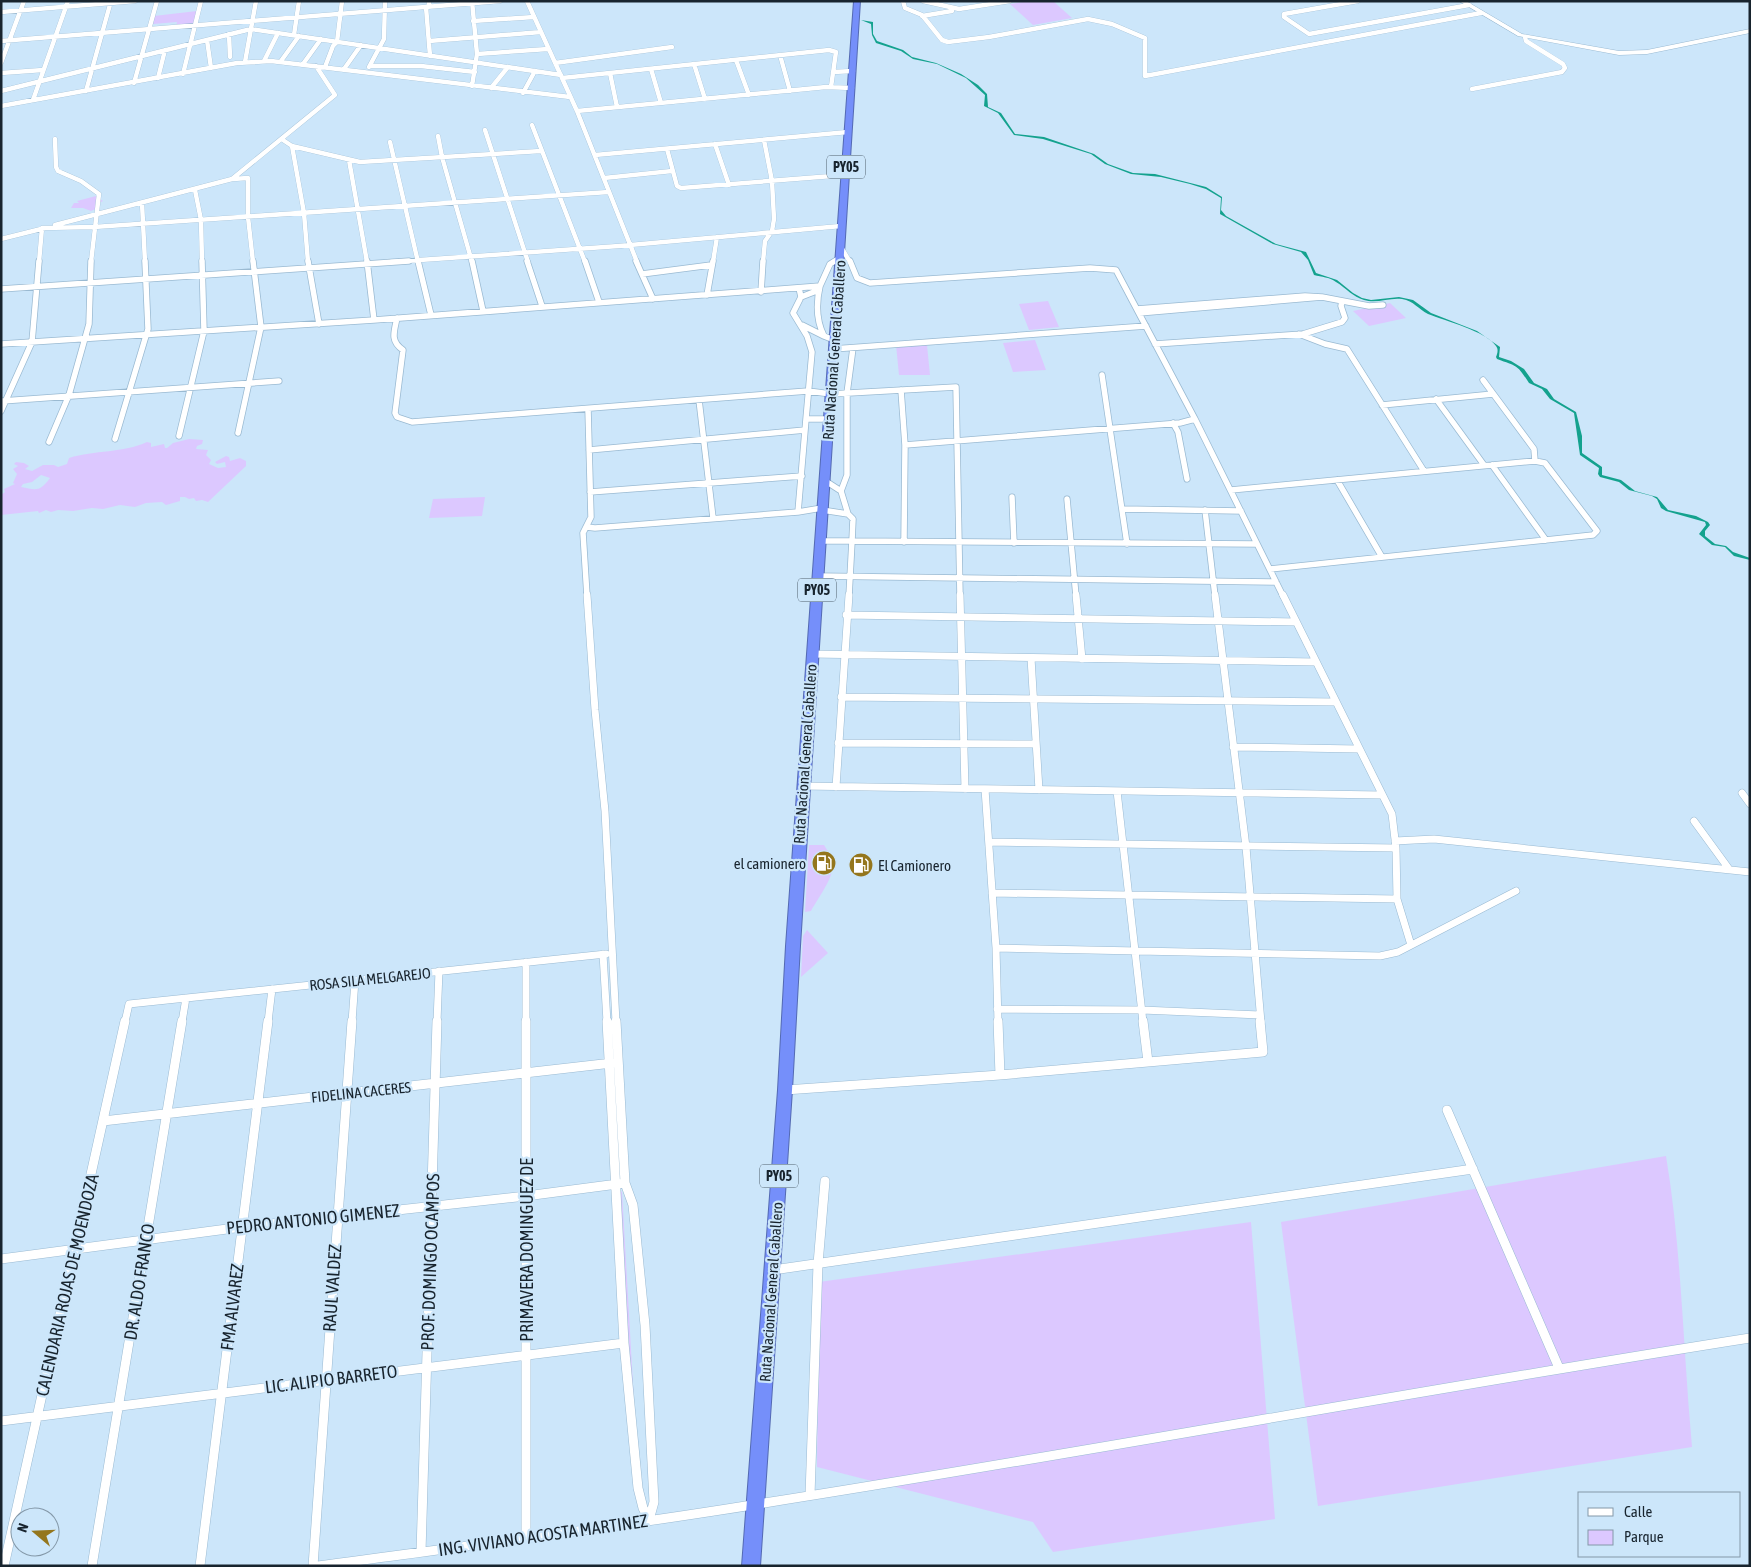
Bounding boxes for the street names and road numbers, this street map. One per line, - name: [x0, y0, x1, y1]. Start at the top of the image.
- road number: PY05: [827, 156, 865, 178]
- street label: Ruta Nacional General Caballero: [819, 260, 849, 440]
- road number: PY05: [798, 578, 836, 602]
- street label: Ruta Nacional General Caballero: [790, 664, 820, 844]
- street label: ROSA SILA MELGAREJO: [309, 964, 432, 994]
- street label: FIDELINA CACERES: [310, 1078, 412, 1106]
- street label: PRIMAVERA DOMINGUEZ DE: [516, 1158, 537, 1342]
- road number: PY05: [760, 1164, 798, 1188]
- street label: CALENDARIA ROJAS DE MOENDOZA: [31, 1172, 103, 1398]
- street label: PROF. DOMINGO OCAMPOS: [416, 1173, 444, 1351]
- street label: PEDRO ANTONIO GIMENEZ: [225, 1199, 401, 1239]
- street label: Ruta Nacional General Caballero: [756, 1202, 786, 1382]
- street label: DR. ALDO FRANCO: [119, 1222, 159, 1342]
- street label: RAUL VALDEZ: [318, 1243, 346, 1333]
- street label: FMA ALVAREZ: [216, 1262, 248, 1352]
- street label: LIC. ALIPIO BARRETO: [264, 1360, 398, 1398]
- street label: ING. VIVIANO ACOSTA MARTINEZ: [437, 1510, 649, 1560]

